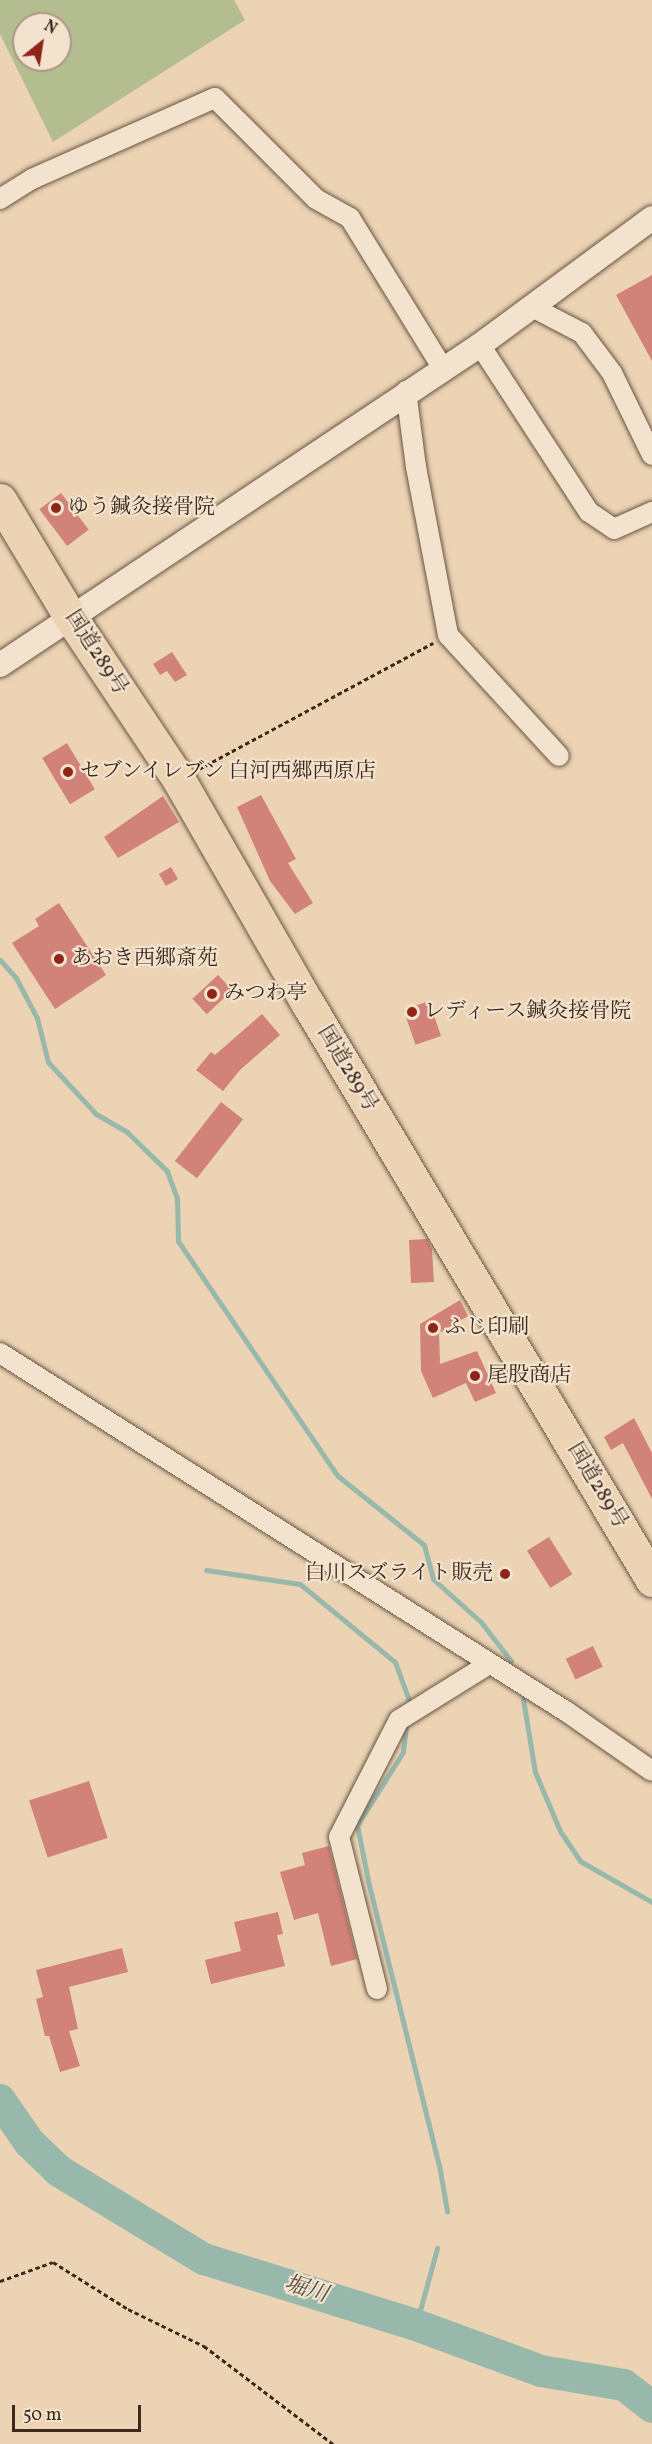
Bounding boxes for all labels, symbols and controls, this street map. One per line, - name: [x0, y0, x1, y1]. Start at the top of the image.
- north arrow: [12, 12, 72, 72]
- text: N: [39, 16, 61, 41]
- place label: ゆう鍼灸接骨院: [68, 495, 215, 521]
- marker: ゆう鍼灸接骨院: [49, 501, 63, 515]
- street label: 国道289号: [59, 606, 133, 700]
- place label: セブンイレブン 白河西郷西原店: [80, 759, 378, 785]
- marker: セブンイレブン 白河西郷西原店: [61, 765, 75, 779]
- place label: あおき西郷斎苑: [71, 946, 218, 972]
- marker: あおき西郷斎苑: [52, 952, 66, 966]
- place label: みつわ亭: [224, 981, 308, 1007]
- marker: みつわ亭: [205, 987, 219, 1001]
- place label: レディース鍼灸接骨院: [424, 999, 634, 1025]
- marker: レディース鍼灸接骨院: [405, 1005, 419, 1019]
- street label: 国道289号: [312, 1021, 382, 1117]
- place label: ふじ印刷: [445, 1315, 529, 1341]
- marker: ふじ印刷: [426, 1321, 440, 1335]
- place label: 尾股商店: [487, 1363, 571, 1389]
- marker: 尾股商店: [468, 1369, 482, 1383]
- street label: 国道289号: [562, 1438, 632, 1534]
- place label: 白川スズライト販売: [304, 1561, 493, 1587]
- marker: 白川スズライト販売: [498, 1567, 512, 1581]
- water label: 堀川: [281, 2271, 331, 2309]
- scale bar: [15, 2393, 144, 2431]
- text: 50 m: [23, 2403, 62, 2428]

